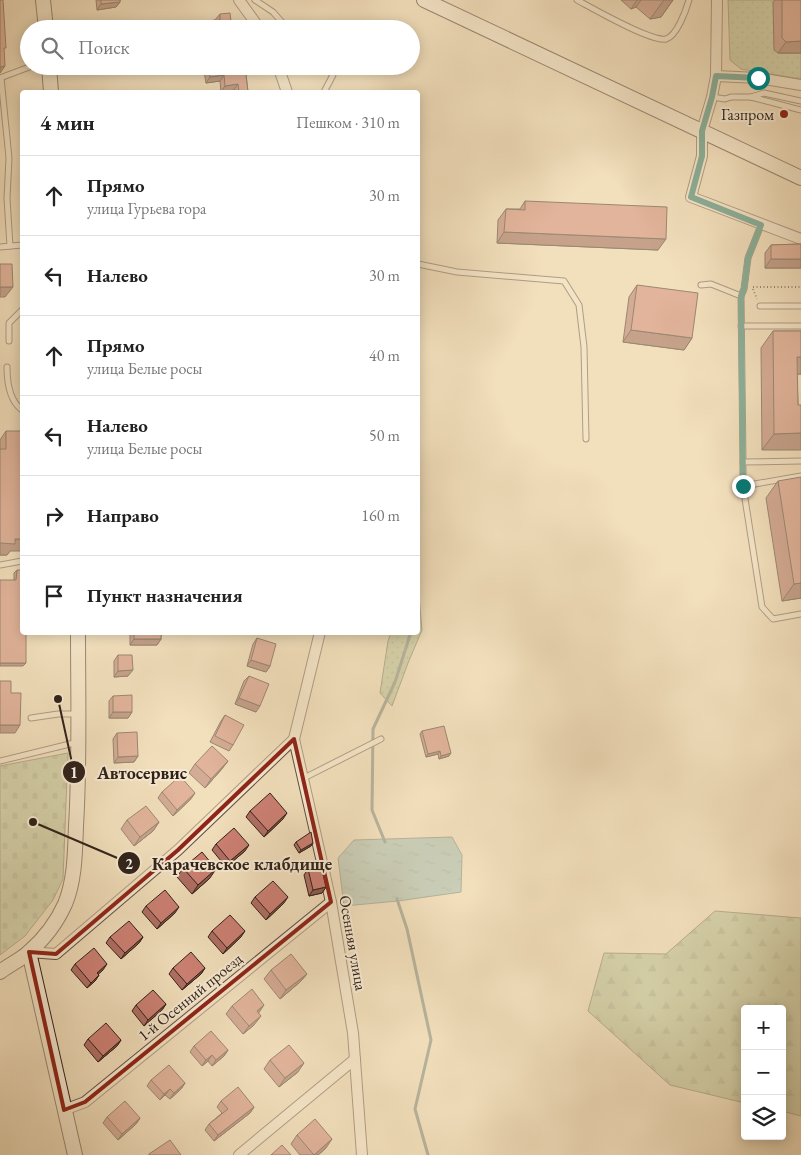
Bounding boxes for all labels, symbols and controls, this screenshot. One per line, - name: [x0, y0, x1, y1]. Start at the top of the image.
- search box: [20, 20, 420, 75]
- icon: search: [38, 34, 66, 62]
- text: Поиск: [78, 35, 130, 60]
- route start: [747, 67, 770, 90]
- place label: Газпром: [721, 104, 774, 125]
- marker: Газпром: [778, 108, 790, 120]
- text: 4 мин: [40, 109, 95, 136]
- text: Пешком · 310 m: [296, 112, 400, 133]
- text: Прямо: [87, 173, 145, 198]
- icon: ahead: [40, 182, 68, 210]
- text: 30 m: [369, 185, 400, 206]
- text: улица Гурьева гора: [87, 198, 206, 219]
- icon: left: [40, 262, 68, 290]
- text: Налево: [87, 263, 148, 288]
- text: 30 m: [369, 265, 400, 286]
- text: Прямо: [87, 333, 145, 358]
- icon: ahead: [40, 342, 68, 370]
- text: 40 m: [369, 345, 400, 366]
- text: улица Белые росы: [87, 358, 202, 379]
- text: Налево: [87, 413, 148, 438]
- icon: left: [40, 422, 68, 450]
- text: 50 m: [369, 425, 400, 446]
- text: улица Белые росы: [87, 438, 202, 459]
- route end: [732, 475, 755, 498]
- icon: right: [40, 502, 68, 530]
- text: Направо: [87, 503, 159, 528]
- text: 160 m: [361, 505, 400, 526]
- icon: arrive: [40, 582, 68, 610]
- text: Пункт назначения: [87, 583, 243, 608]
- callout: Автосервис: [62, 756, 197, 789]
- text: Автосервис: [96, 761, 188, 784]
- text: 1: [70, 763, 78, 782]
- callout: Карачевское клабдище: [117, 847, 342, 880]
- text: Карачевское клабдище: [152, 852, 333, 875]
- text: 2: [125, 854, 133, 873]
- street label: Осенняя улица: [334, 894, 372, 993]
- street label: 1-й Осенний проезд: [133, 948, 247, 1046]
- map controls: [741, 1005, 786, 1140]
- button: +: [741, 1005, 786, 1050]
- button: −: [741, 1050, 786, 1095]
- button: layers: [741, 1095, 786, 1140]

